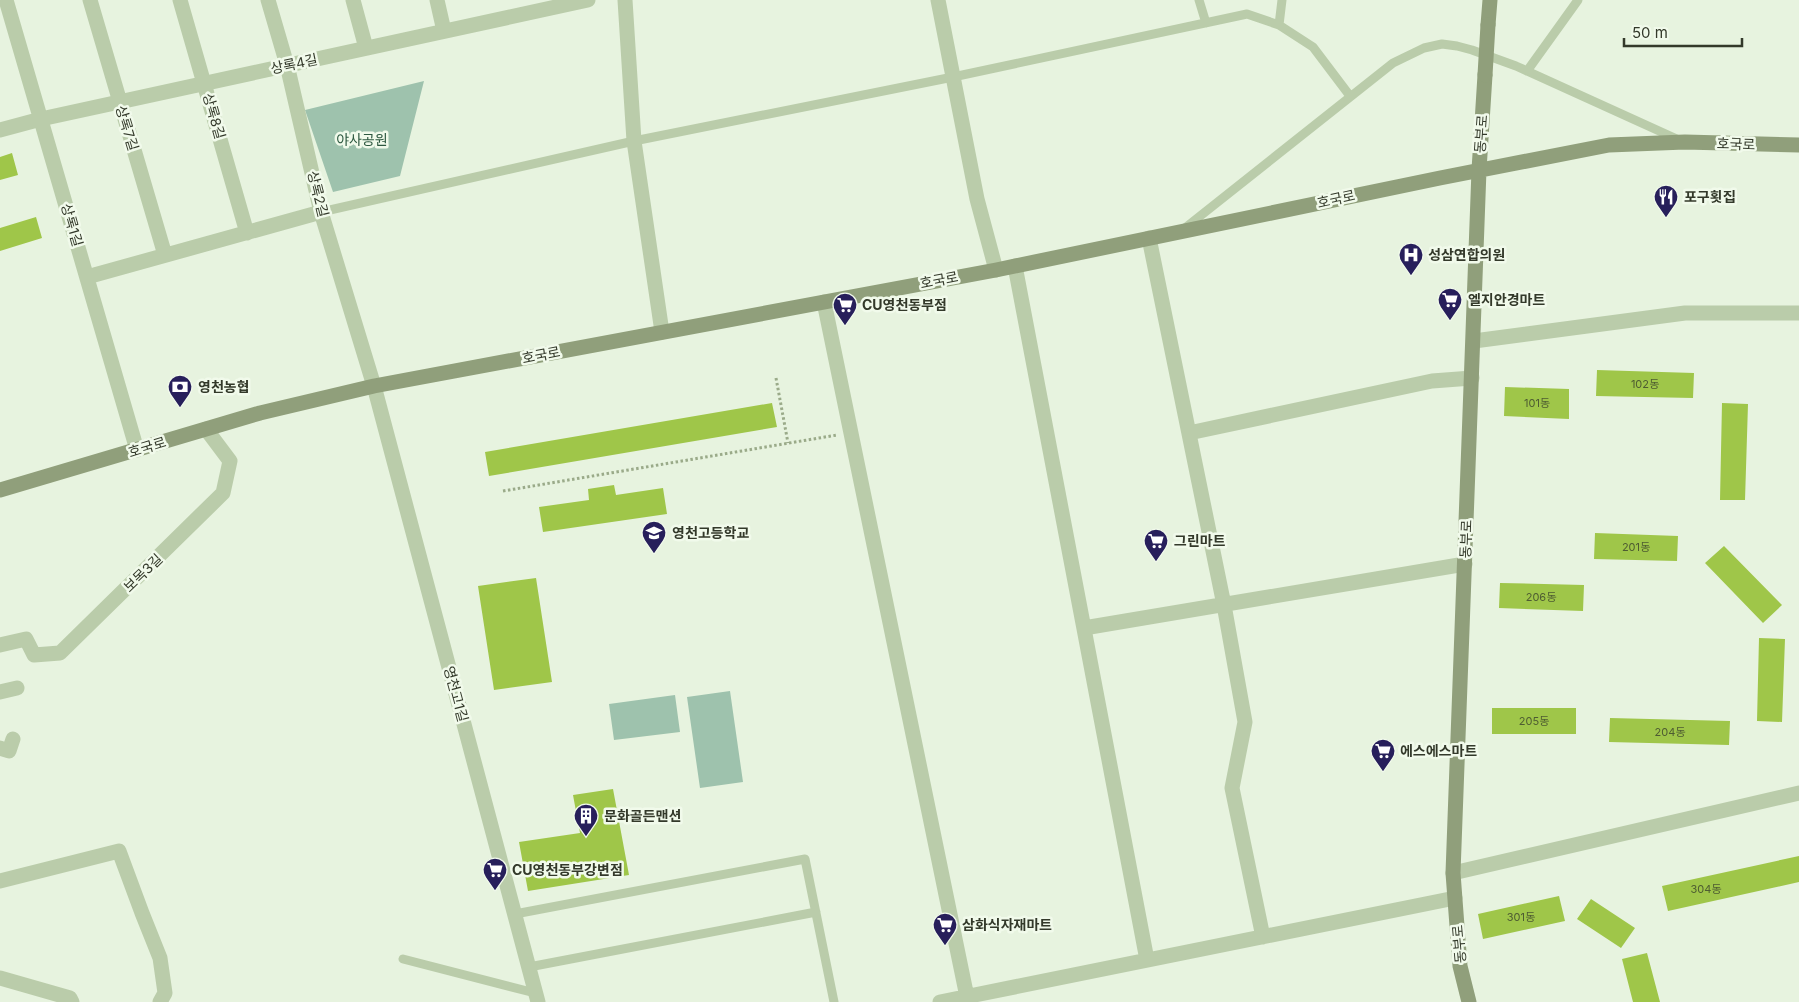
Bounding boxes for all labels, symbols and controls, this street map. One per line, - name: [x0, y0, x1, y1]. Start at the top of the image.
- scale bar: [1624, 15, 1742, 47]
- text: 50 m: [1632, 23, 1668, 42]
- street label: 상록4길: [269, 50, 319, 77]
- street label: 상록8길: [200, 91, 229, 141]
- street label: 상록7길: [113, 103, 142, 153]
- street label: 동부로: [1471, 114, 1490, 154]
- park label: 야사공원: [336, 131, 388, 148]
- street label: 호국로: [1716, 134, 1756, 153]
- street label: 상록2길: [305, 169, 332, 219]
- restaurant icon: 포구횟집: [1653, 184, 1679, 218]
- street label: 호국로: [1315, 186, 1357, 211]
- place label: 포구횟집: [1684, 188, 1736, 205]
- street label: 상록1길: [58, 201, 87, 249]
- hospital icon: 성삼연합의원: [1398, 242, 1424, 276]
- place label: 성삼연합의원: [1428, 246, 1505, 263]
- street label: 호국로: [918, 267, 960, 292]
- supermarket icon: 엘지안경마트: [1437, 287, 1463, 321]
- place label: 엘지안경마트: [1468, 291, 1545, 308]
- supermarket icon: CU영천동부점: [832, 292, 858, 326]
- place label: CU영천동부점: [862, 296, 947, 313]
- street label: 호국로: [520, 342, 562, 367]
- bank icon: 영천농협: [167, 374, 193, 408]
- house number: 102동: [1631, 377, 1659, 391]
- place label: 영천농협: [198, 378, 250, 395]
- house number: 101동: [1524, 396, 1550, 410]
- street label: 호국로: [126, 433, 168, 460]
- street label: 동부로: [1456, 519, 1475, 559]
- school or university icon: 영천고등학교: [641, 520, 667, 554]
- place label: 영천고등학교: [672, 524, 749, 541]
- supermarket icon: 그린마트: [1143, 528, 1169, 562]
- place label: 그린마트: [1174, 532, 1226, 549]
- house number: 201동: [1622, 540, 1650, 554]
- street label: 보목3길: [120, 550, 166, 595]
- house number: 206동: [1526, 590, 1556, 604]
- street label: 영천고1길: [441, 664, 472, 724]
- house number: 205동: [1519, 714, 1549, 728]
- house number: 204동: [1655, 725, 1685, 739]
- supermarket icon: 에스에스마트: [1370, 738, 1396, 772]
- place label: 에스에스마트: [1400, 742, 1477, 759]
- building icon: 문화골든맨션: [573, 803, 599, 837]
- place label: 문화골든맨션: [604, 807, 681, 824]
- supermarket icon: CU영천동부강변점: [482, 857, 508, 891]
- place label: CU영천동부강변점: [512, 861, 623, 878]
- house number: 304동: [1691, 882, 1721, 896]
- house number: 301동: [1507, 910, 1535, 924]
- supermarket icon: 삼화식자재마트: [932, 912, 958, 946]
- place label: 삼화식자재마트: [962, 916, 1052, 933]
- street label: 동부로: [1448, 924, 1469, 964]

